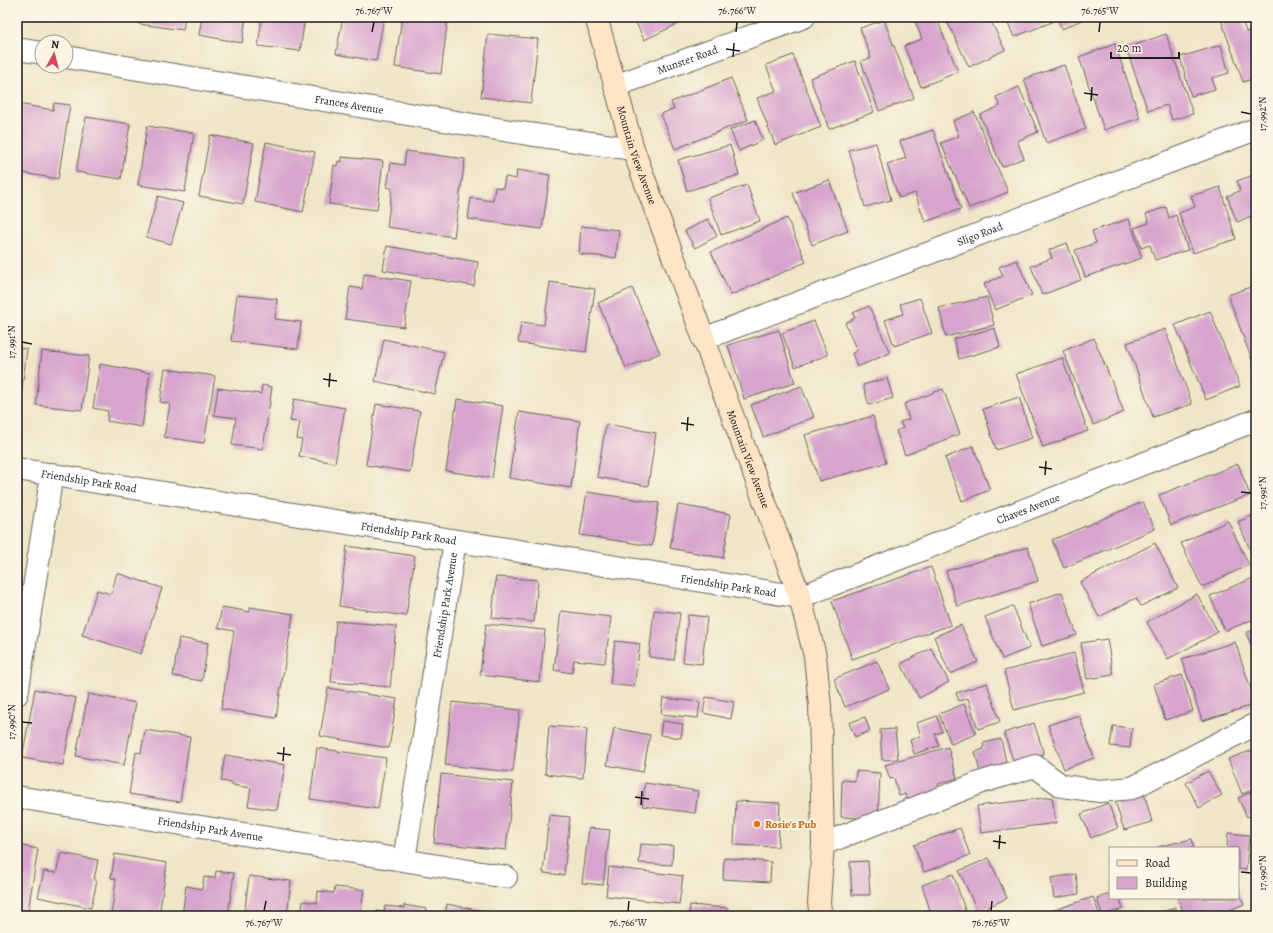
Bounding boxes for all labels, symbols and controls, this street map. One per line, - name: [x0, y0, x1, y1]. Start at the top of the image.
- text: 76.767°W: [355, 4, 393, 17]
- text: 76.766°W: [718, 4, 757, 17]
- text: 76.765°W: [1081, 4, 1119, 17]
- north arrow: [34, 34, 74, 74]
- scale bar: [1111, 34, 1179, 60]
- text: N: [50, 37, 60, 53]
- text: 20 m: [1117, 40, 1141, 56]
- street label: Munster Road: [655, 42, 720, 78]
- street label: Frances Avenue: [314, 91, 385, 117]
- text: 17.992°N: [1256, 97, 1269, 131]
- street label: Mountain View Avenue: [614, 104, 661, 207]
- street label: Sligo Road: [955, 218, 1005, 249]
- text: 17.991°N: [5, 325, 18, 359]
- street label: Mountain View Avenue: [723, 408, 774, 510]
- street label: Friendship Park Road: [40, 466, 138, 496]
- text: 17.991°N: [1256, 476, 1269, 510]
- street label: Chaves Avenue: [994, 489, 1062, 528]
- street label: Friendship Park Road: [360, 518, 458, 548]
- street label: Friendship Park Avenue: [429, 551, 461, 659]
- street label: Friendship Park Road: [680, 570, 778, 601]
- text: 17.990°N: [5, 704, 18, 740]
- street label: Friendship Park Avenue: [157, 813, 264, 845]
- place label: Rosie's Pub: [765, 817, 816, 832]
- marker: Rosie's Pub: [752, 819, 762, 829]
- legend: [1109, 847, 1239, 899]
- text: Road: [1145, 855, 1171, 871]
- text: 17.990°N: [1256, 855, 1269, 891]
- text: Building: [1145, 875, 1187, 891]
- text: 76.767°W: [245, 916, 283, 929]
- text: 76.766°W: [609, 916, 648, 929]
- text: 76.765°W: [972, 916, 1010, 929]

